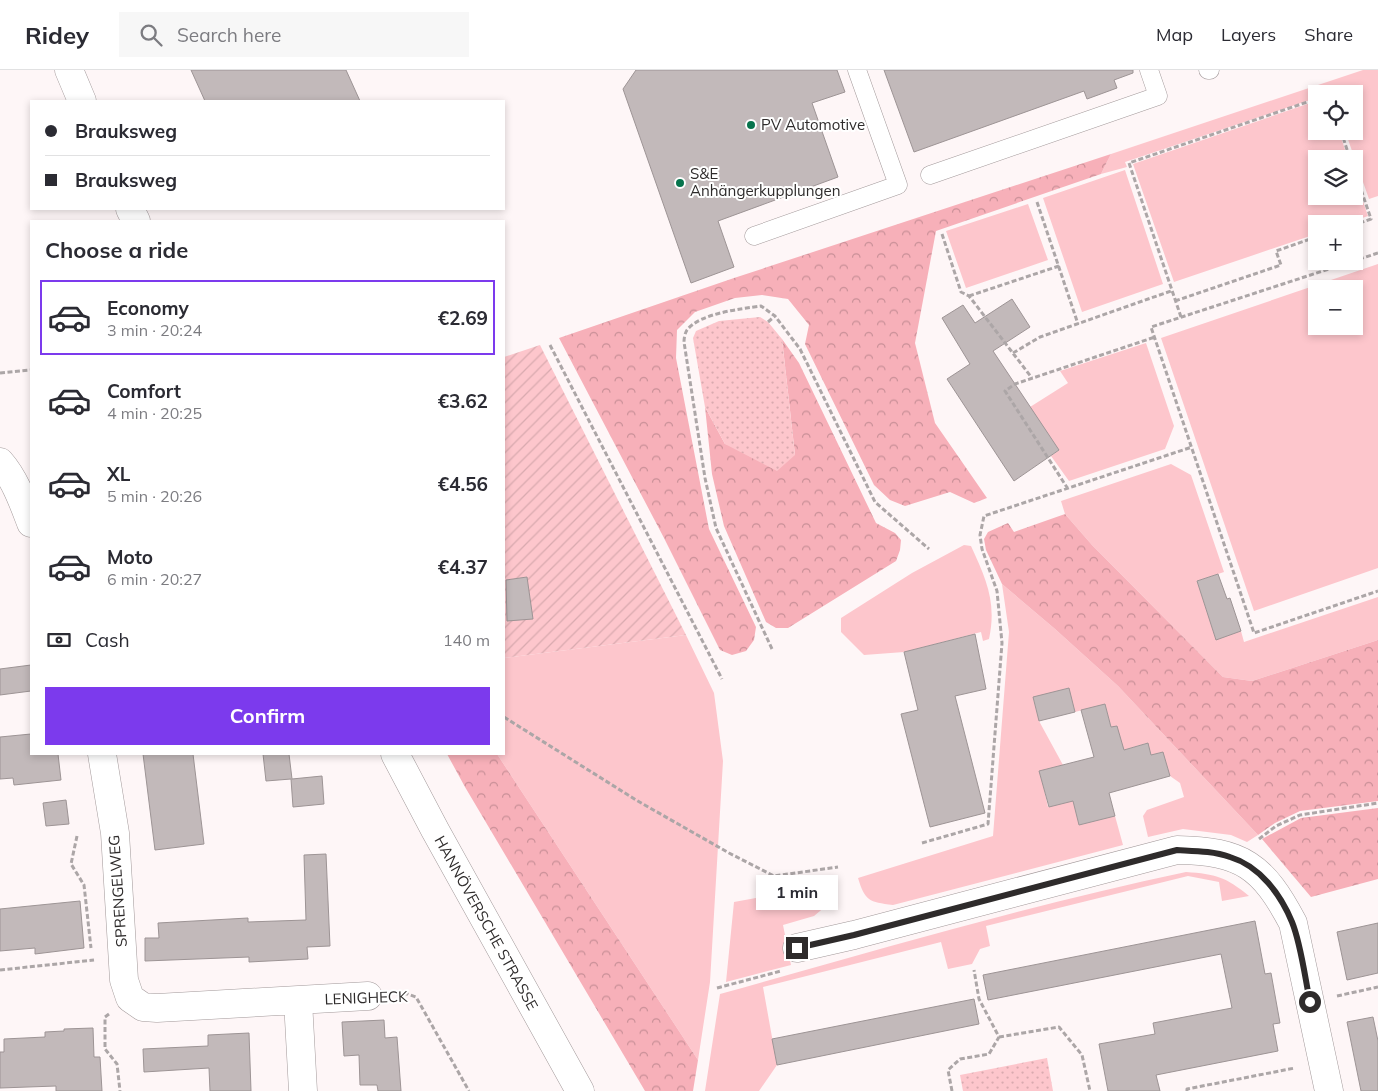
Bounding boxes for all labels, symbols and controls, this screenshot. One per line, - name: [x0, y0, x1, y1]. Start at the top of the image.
- search box: [119, 12, 469, 57]
- text: Ridey: [25, 20, 89, 50]
- icon: search: [137, 21, 165, 49]
- text: Search here: [177, 23, 281, 47]
- text: Map: [1156, 23, 1193, 46]
- text: Layers: [1221, 23, 1276, 46]
- text: Share: [1304, 23, 1353, 46]
- map controls: [1308, 85, 1363, 335]
- button: locate: [1308, 85, 1363, 140]
- place label: PV Automotive: [761, 115, 865, 134]
- text: Brauksweg: [75, 119, 177, 143]
- marker: PV Automotive: [745, 119, 757, 131]
- button: layers: [1308, 150, 1363, 205]
- place label: S&E Anhängerkupplungen: [690, 164, 840, 200]
- text: Brauksweg: [75, 168, 177, 192]
- marker: S&E Anhängerkupplungen: [674, 177, 686, 189]
- button: +: [1308, 215, 1363, 270]
- text: Choose a ride: [45, 236, 188, 264]
- button: −: [1308, 280, 1363, 335]
- icon: car: [47, 295, 92, 340]
- text: Economy: [107, 296, 189, 320]
- text: €2.69: [438, 306, 488, 330]
- text: 3 min · 20:24: [107, 320, 202, 340]
- icon: car: [47, 378, 92, 423]
- text: Comfort: [107, 379, 181, 403]
- text: €3.62: [438, 389, 488, 413]
- text: 4 min · 20:25: [107, 403, 202, 423]
- icon: car: [47, 461, 92, 506]
- text: XL: [107, 462, 130, 486]
- text: €4.56: [438, 472, 488, 496]
- text: 5 min · 20:26: [107, 486, 202, 506]
- icon: car: [47, 544, 92, 589]
- text: Moto: [107, 545, 153, 569]
- text: €4.37: [438, 555, 488, 579]
- text: 6 min · 20:27: [107, 569, 202, 589]
- icon: cash: [45, 626, 73, 654]
- text: Cash: [85, 628, 130, 652]
- text: 140 m: [443, 630, 490, 650]
- button: Confirm: [45, 687, 490, 745]
- street label: HANNÖVERSCHE STRASSE: [430, 832, 542, 1013]
- street label: SPRENGELWEG: [104, 834, 131, 948]
- callout: 1 min: [756, 876, 838, 910]
- text: 1 min: [776, 882, 818, 902]
- route end: [786, 937, 808, 959]
- street label: LENIGHECK: [324, 987, 408, 1008]
- route start: [1299, 991, 1321, 1013]

